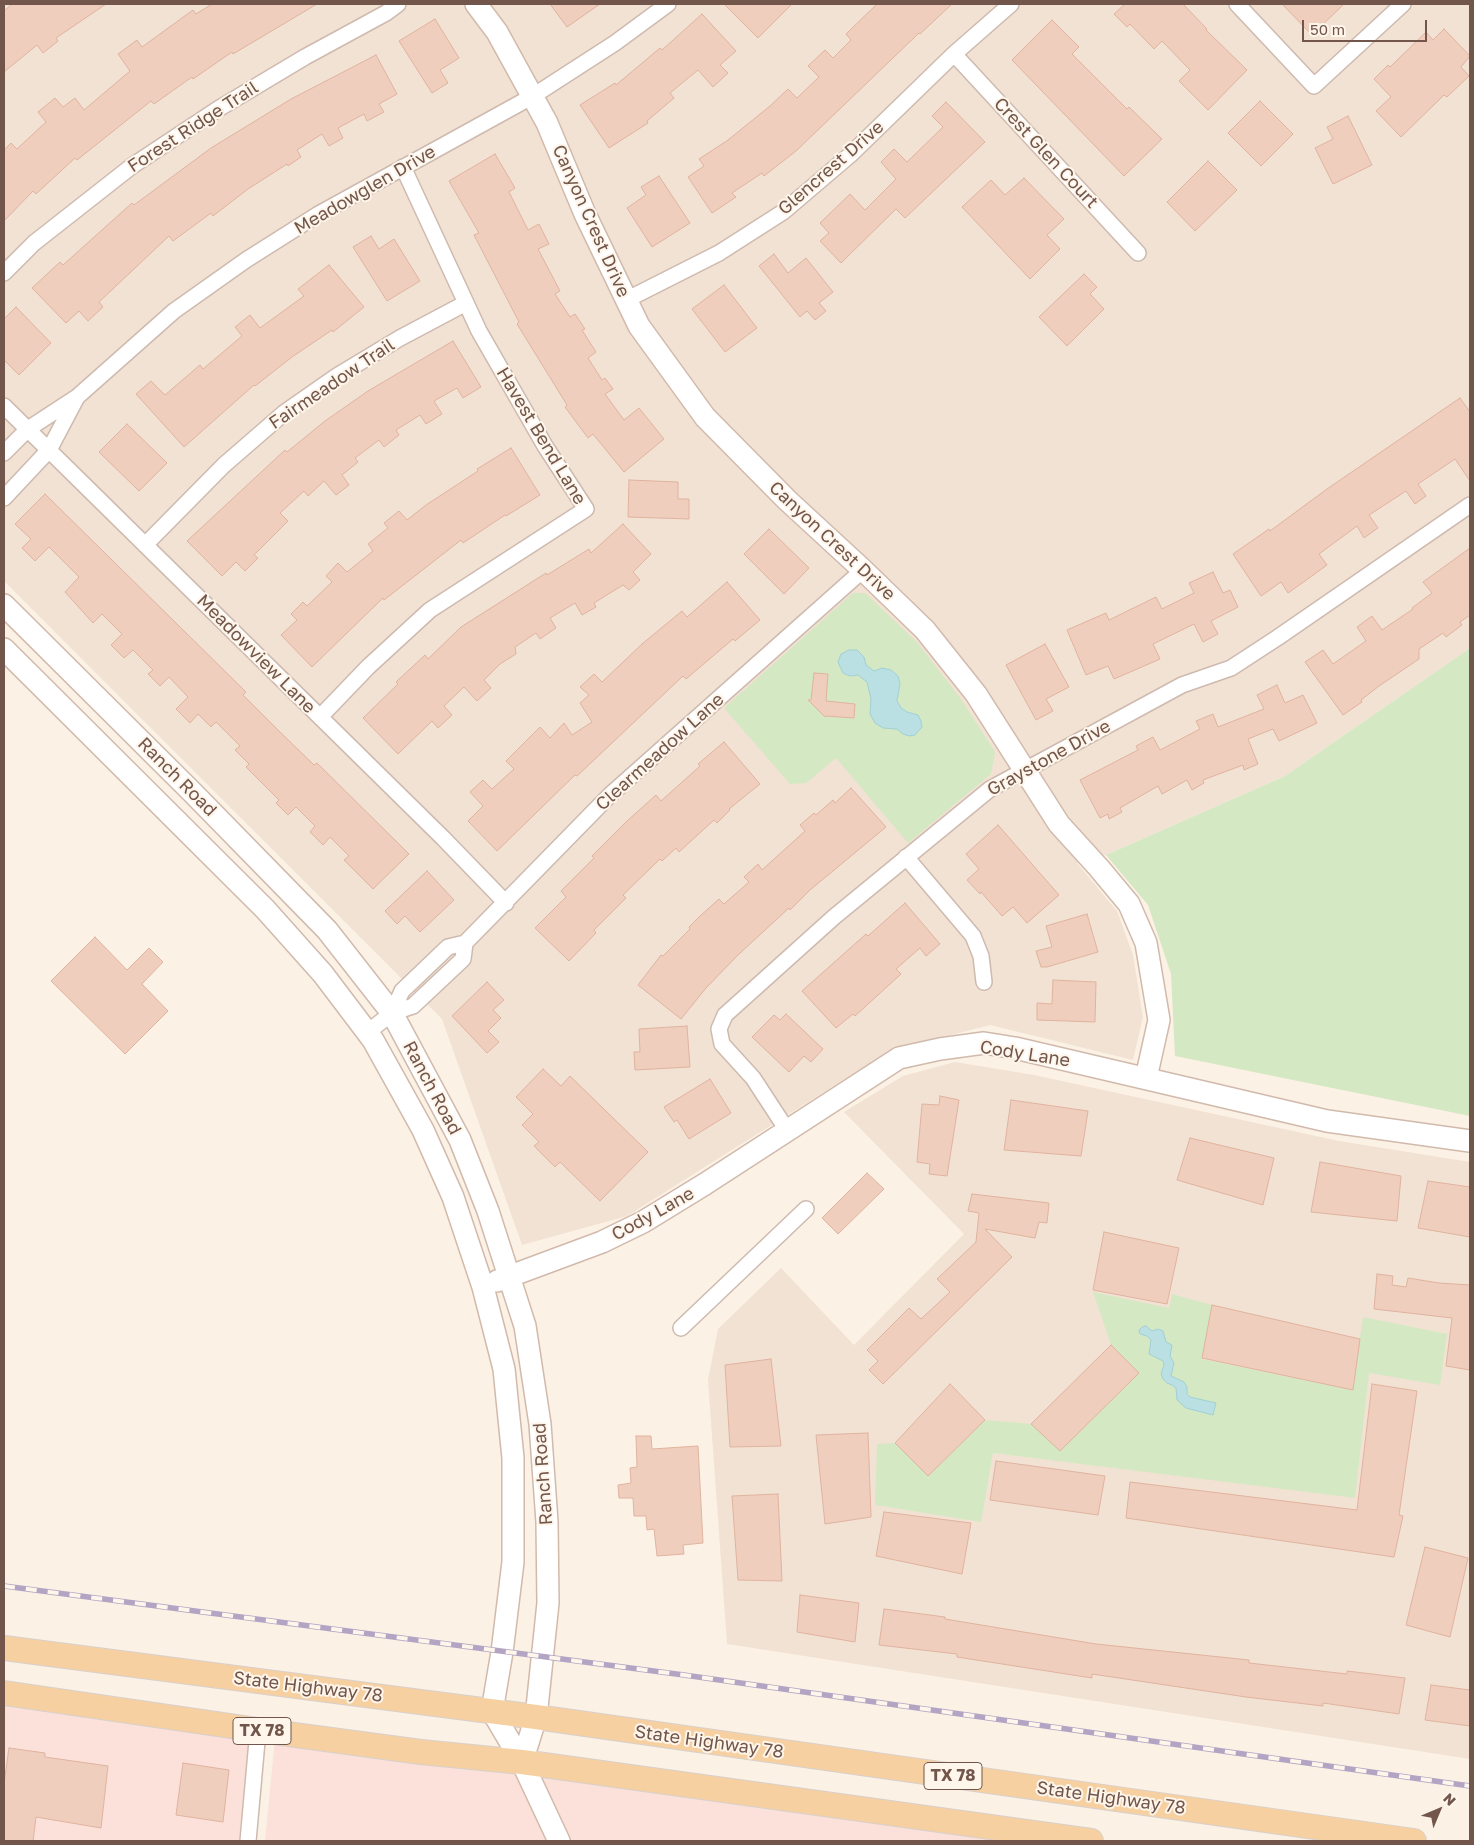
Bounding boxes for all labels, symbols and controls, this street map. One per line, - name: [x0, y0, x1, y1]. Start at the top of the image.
- scale bar: [1304, 10, 1429, 42]
- text: 50 m: [1310, 20, 1345, 38]
- street label: Forest Ridge Trail: [124, 77, 262, 177]
- street label: Crest Glen Court: [989, 93, 1103, 213]
- street label: Glencrest Drive: [774, 116, 888, 220]
- street label: Meadowglen Drive: [291, 141, 439, 239]
- street label: Canyon Crest Drive: [548, 141, 634, 301]
- street label: Fairmeadow Trail: [265, 334, 399, 434]
- street label: Havest Bend Lane: [492, 364, 590, 508]
- street label: Canyon Crest Drive: [764, 477, 900, 605]
- street label: Meadowview Lane: [192, 590, 320, 718]
- street label: Clearmeadow Lane: [592, 689, 728, 815]
- street label: Graystone Drive: [984, 715, 1114, 801]
- street label: Ranch Road: [133, 733, 221, 821]
- street label: Cody Lane: [978, 1036, 1072, 1072]
- street label: Ranch Road: [398, 1038, 466, 1138]
- street label: Cody Lane: [608, 1183, 698, 1245]
- street label: Ranch Road: [529, 1422, 557, 1526]
- street label: State Highway 78: [232, 1667, 384, 1707]
- road number: TX 78: [233, 1718, 291, 1744]
- street label: State Highway 78: [633, 1721, 785, 1763]
- road number: TX 78: [924, 1762, 982, 1790]
- street label: State Highway 78: [1035, 1777, 1187, 1819]
- north arrow: [1414, 1785, 1464, 1835]
- text: N: [1440, 1789, 1460, 1809]

